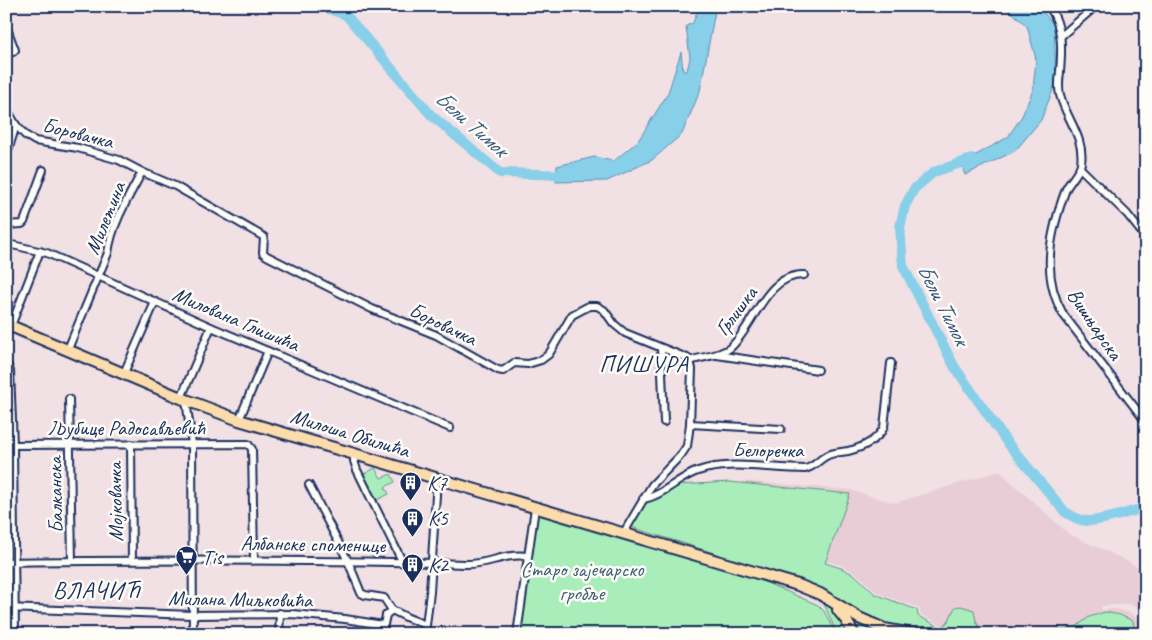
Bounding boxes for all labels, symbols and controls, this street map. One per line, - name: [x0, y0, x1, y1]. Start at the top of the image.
- water label: Бели Тимок: [429, 84, 517, 166]
- street label: Боровачка: [40, 112, 118, 155]
- street label: Милетина: [79, 176, 132, 258]
- water label: Бели Тимок: [911, 259, 977, 353]
- street label: Грлишка: [709, 280, 764, 341]
- street label: Милована Глишића: [169, 281, 305, 358]
- street label: Вишњарска: [1061, 283, 1129, 366]
- street label: Боровачка: [405, 297, 483, 352]
- district label: ПИШУРА: [599, 349, 689, 379]
- street label: Милоша Обилића: [287, 403, 414, 464]
- street label: Љубице Радосављевић: [47, 415, 206, 441]
- street label: Белоречка: [733, 437, 805, 463]
- street label: Балканска: [41, 454, 69, 533]
- street label: Мојковачка: [101, 460, 129, 542]
- place label: K7: [427, 470, 448, 496]
- building icon: K7: [399, 471, 423, 502]
- place label: K5: [428, 505, 449, 531]
- building icon: K5: [400, 506, 424, 537]
- street label: Албанске споменице: [240, 530, 387, 558]
- place label: Tis: [202, 544, 225, 570]
- supermarket icon: Tis: [174, 545, 198, 576]
- place label: K2: [428, 552, 449, 578]
- building icon: K2: [400, 553, 424, 584]
- park label: Старо зајечарско гробље: [521, 556, 645, 606]
- district label: ВЛАЧИЋ: [53, 575, 142, 605]
- street label: Милана Миљковића: [168, 585, 314, 613]

